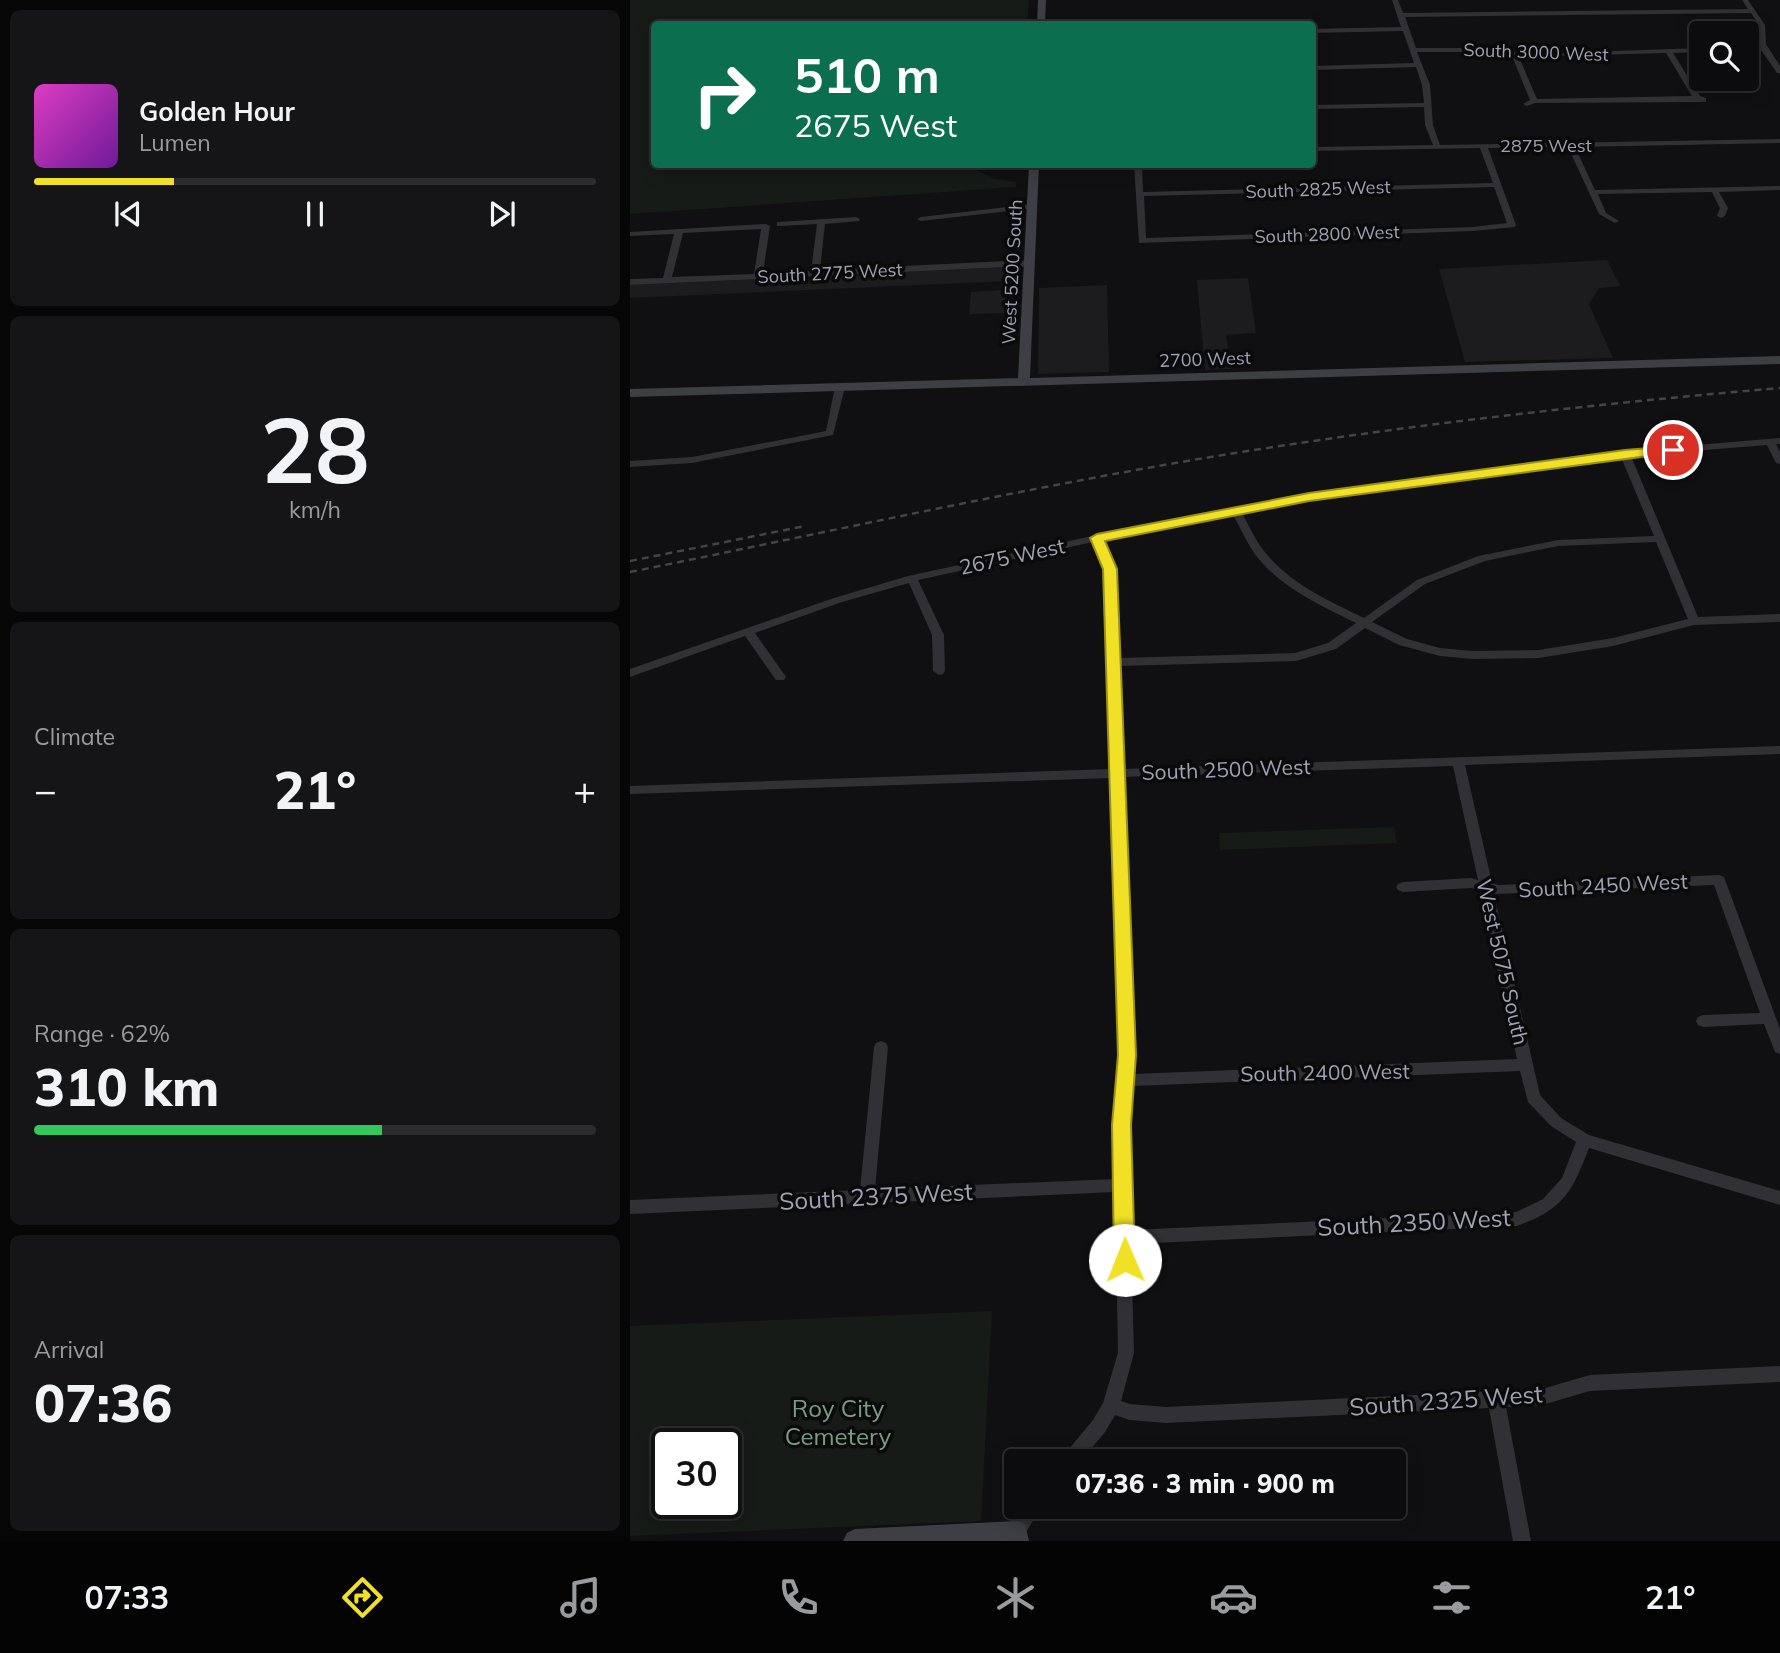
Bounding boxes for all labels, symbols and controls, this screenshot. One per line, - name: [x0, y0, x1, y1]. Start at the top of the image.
- map controls: [1689, 21, 1759, 91]
- button: search: [1689, 21, 1759, 91]
- street label: South 3000 West: [1463, 38, 1609, 66]
- text: 510 m: [794, 44, 940, 105]
- icon: right: [679, 49, 770, 140]
- text: Golden Hour: [139, 95, 295, 128]
- text: 2675 West: [794, 105, 957, 145]
- text: Lumen: [139, 128, 211, 157]
- street label: 2875 West: [1500, 134, 1592, 157]
- street label: South 2825 West: [1245, 175, 1391, 203]
- icon: previous: [109, 195, 147, 233]
- icon: pause: [296, 195, 334, 233]
- icon: next: [483, 195, 521, 233]
- street label: West 5200 South: [997, 199, 1027, 345]
- street label: South 2800 West: [1254, 220, 1400, 248]
- street label: South 2775 West: [757, 258, 903, 288]
- street label: 2700 West: [1159, 346, 1251, 372]
- text: 28: [260, 392, 370, 506]
- pin: [1643, 420, 1703, 480]
- icon: arrive: [1654, 431, 1692, 469]
- text: km/h: [289, 495, 341, 524]
- street label: 2675 West: [957, 532, 1067, 580]
- text: Climate: [34, 722, 115, 751]
- street label: South 2500 West: [1141, 753, 1311, 785]
- text: 21°: [274, 757, 356, 822]
- text: −: [34, 766, 57, 814]
- text: +: [573, 766, 596, 814]
- street label: South 2450 West: [1518, 868, 1688, 902]
- street label: West 5075 South: [1471, 877, 1535, 1047]
- text: Range · 62%: [34, 1019, 170, 1048]
- text: 310 km: [34, 1054, 219, 1119]
- street label: South 2400 West: [1240, 1058, 1410, 1086]
- street label: South 2375 West: [779, 1176, 973, 1216]
- street label: South 2350 West: [1317, 1202, 1511, 1242]
- position arrow: [1088, 1223, 1162, 1297]
- text: Arrival: [34, 1335, 104, 1364]
- text: 07:36: [34, 1370, 172, 1435]
- street label: South 2325 West: [1348, 1378, 1544, 1422]
- park label: Roy City Cemetery: [785, 1393, 891, 1451]
- speed limit sign: 30: [651, 1428, 742, 1519]
- text: 07:36 · 3 min · 900 m: [1075, 1467, 1335, 1500]
- icon: directions: [338, 1573, 387, 1622]
- icon: music: [556, 1573, 605, 1622]
- icon: phone: [774, 1573, 823, 1622]
- icon: climate: [991, 1573, 1040, 1622]
- icon: car: [1209, 1573, 1258, 1622]
- icon: filters: [1427, 1573, 1476, 1622]
- text: 07:33: [84, 1577, 169, 1617]
- text: 21°: [1645, 1577, 1695, 1617]

